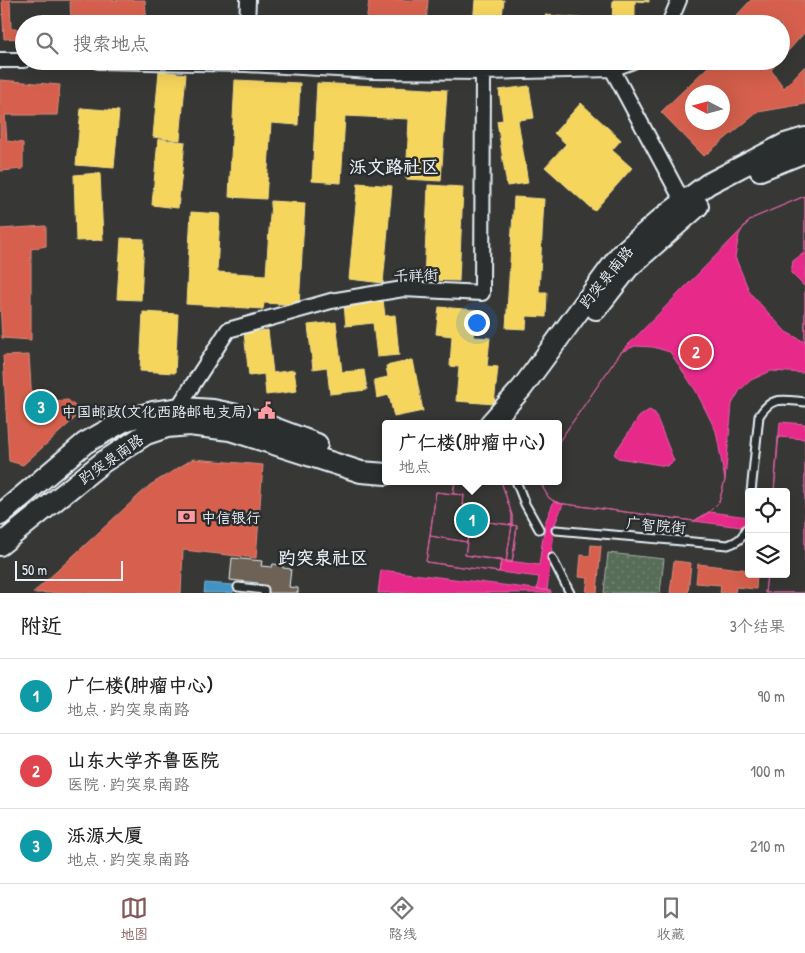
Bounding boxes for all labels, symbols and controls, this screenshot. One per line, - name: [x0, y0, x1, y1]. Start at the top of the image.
- search box: [15, 15, 790, 70]
- icon: search: [33, 29, 61, 57]
- text: 搜索地点: [73, 30, 149, 56]
- north arrow: [685, 85, 730, 130]
- district label: 泺文路社区: [349, 154, 439, 179]
- street label: 趵突泉南路: [574, 241, 638, 313]
- street label: 千祥街: [393, 264, 439, 286]
- your location: [464, 310, 490, 336]
- pin: 2: [680, 333, 712, 371]
- pin: 3: [25, 388, 57, 426]
- place label: 中国邮政(文化西路邮电支局): [62, 401, 252, 422]
- public building icon: 中国邮政(文化西路邮电支局): [256, 401, 276, 421]
- popup: [382, 420, 562, 485]
- street label: 趵突泉南路: [74, 429, 148, 489]
- text: 广仁楼(肿瘤中心): [399, 429, 545, 455]
- text: 地点: [399, 455, 431, 477]
- map controls: [745, 488, 790, 578]
- button: locate: [745, 488, 790, 533]
- pin: 1: [456, 501, 488, 539]
- bank icon: 中信银行: [177, 507, 197, 527]
- place label: 中信银行: [201, 507, 261, 528]
- street label: 广智院街: [625, 512, 687, 538]
- button: layers: [745, 533, 790, 578]
- district label: 趵突泉社区: [278, 545, 368, 570]
- scale bar: [15, 558, 122, 581]
- text: 50 m: [22, 560, 47, 579]
- text: 附近: [20, 611, 62, 640]
- text: 3个结果: [730, 615, 785, 637]
- text: 广仁楼(肿瘤中心): [67, 672, 213, 698]
- text: 1: [33, 685, 39, 707]
- text: 90 m: [757, 685, 785, 707]
- text: 地点 · 趵突泉南路: [67, 698, 190, 720]
- text: 山东大学齐鲁医院: [67, 747, 219, 773]
- text: 2: [32, 760, 40, 782]
- text: 100 m: [750, 760, 785, 782]
- text: 医院 · 趵突泉南路: [67, 773, 190, 795]
- text: 泺源大厦: [67, 822, 143, 848]
- text: 3: [32, 835, 40, 857]
- text: 210 m: [750, 835, 785, 857]
- text: 地点 · 趵突泉南路: [67, 848, 190, 870]
- tab: 地图: [120, 894, 148, 943]
- tab: 路线: [388, 894, 416, 943]
- tab: 收藏: [657, 894, 685, 943]

